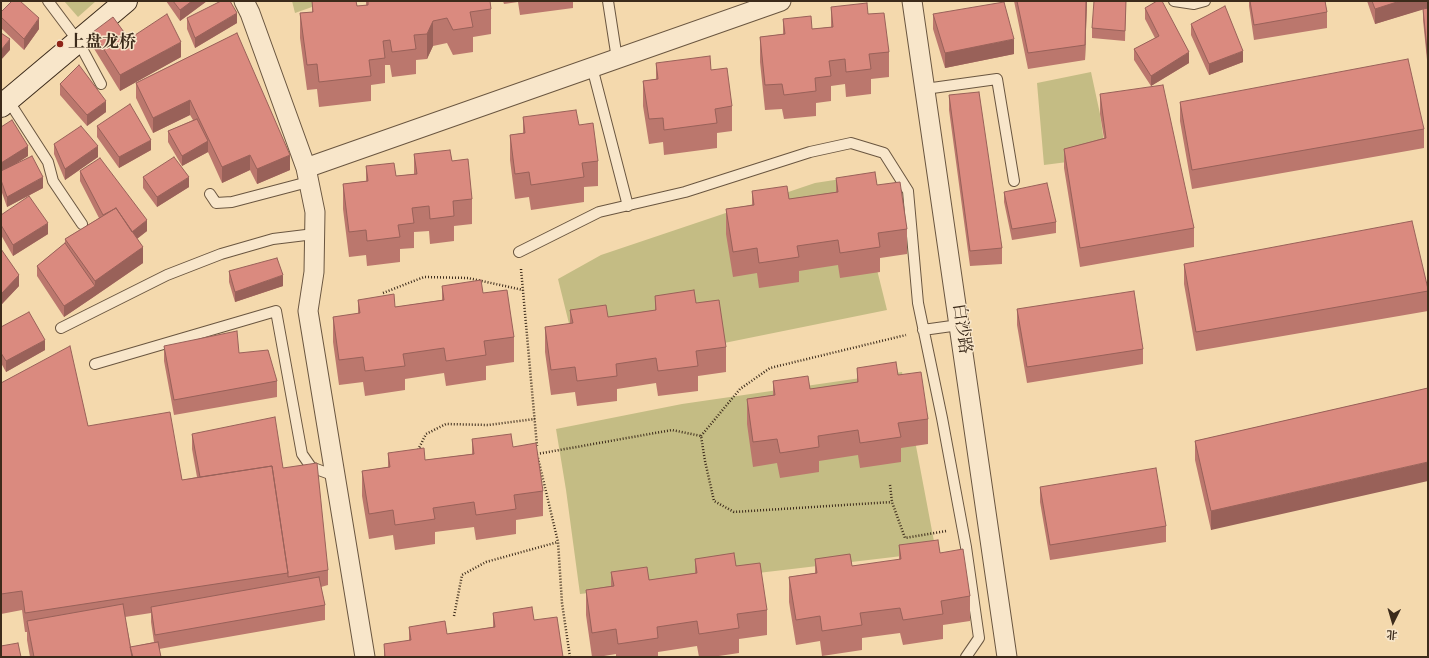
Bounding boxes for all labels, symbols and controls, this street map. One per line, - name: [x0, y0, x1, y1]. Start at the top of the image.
- place label: 上盘龙桥: [68, 34, 136, 54]
- marker: 上盘龙桥: [55, 39, 65, 49]
- street label: 白沙路: [946, 302, 974, 356]
- north arrow: [1373, 602, 1413, 642]
- text: 北: [1386, 626, 1398, 642]

